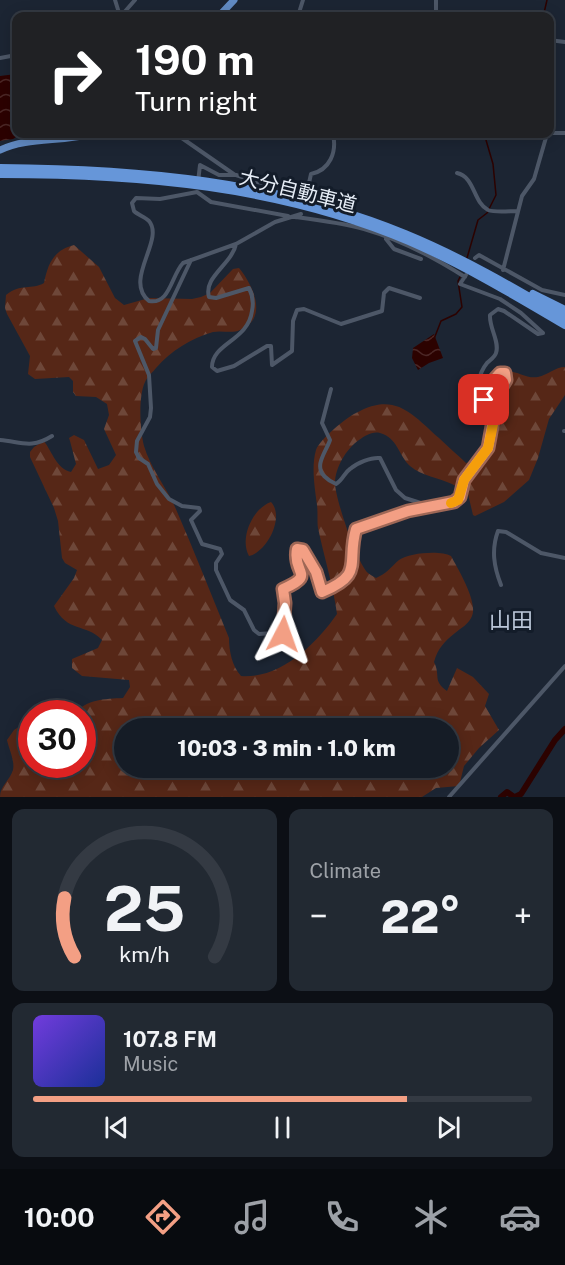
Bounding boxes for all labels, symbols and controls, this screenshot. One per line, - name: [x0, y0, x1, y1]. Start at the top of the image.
- text: 190 m: [135, 35, 255, 84]
- icon: right: [36, 36, 114, 114]
- text: Turn right: [135, 85, 258, 117]
- street label: 大分自動車道: [237, 165, 359, 217]
- pin: [458, 374, 509, 425]
- icon: arrive: [467, 383, 500, 416]
- position arrow: [251, 602, 315, 666]
- district label: 山田: [489, 607, 533, 633]
- speed limit sign: 30: [18, 700, 96, 778]
- text: 10:03 · 3 min · 1.0 km: [177, 735, 396, 761]
- text: Climate: [310, 859, 381, 883]
- text: 25: [103, 872, 185, 945]
- text: 22°: [381, 890, 461, 943]
- text: −: [310, 897, 328, 935]
- text: +: [514, 897, 532, 935]
- text: km/h: [119, 942, 169, 967]
- text: 107.8 FM: [123, 1026, 217, 1052]
- text: Music: [123, 1052, 178, 1076]
- icon: previous: [100, 1111, 133, 1144]
- icon: pause: [266, 1111, 299, 1144]
- icon: next: [432, 1111, 465, 1144]
- icon: directions: [142, 1196, 184, 1238]
- icon: music: [231, 1196, 273, 1238]
- icon: phone: [321, 1196, 363, 1238]
- icon: climate: [410, 1196, 452, 1238]
- icon: car: [499, 1196, 541, 1238]
- text: 10:00: [24, 1201, 95, 1233]

